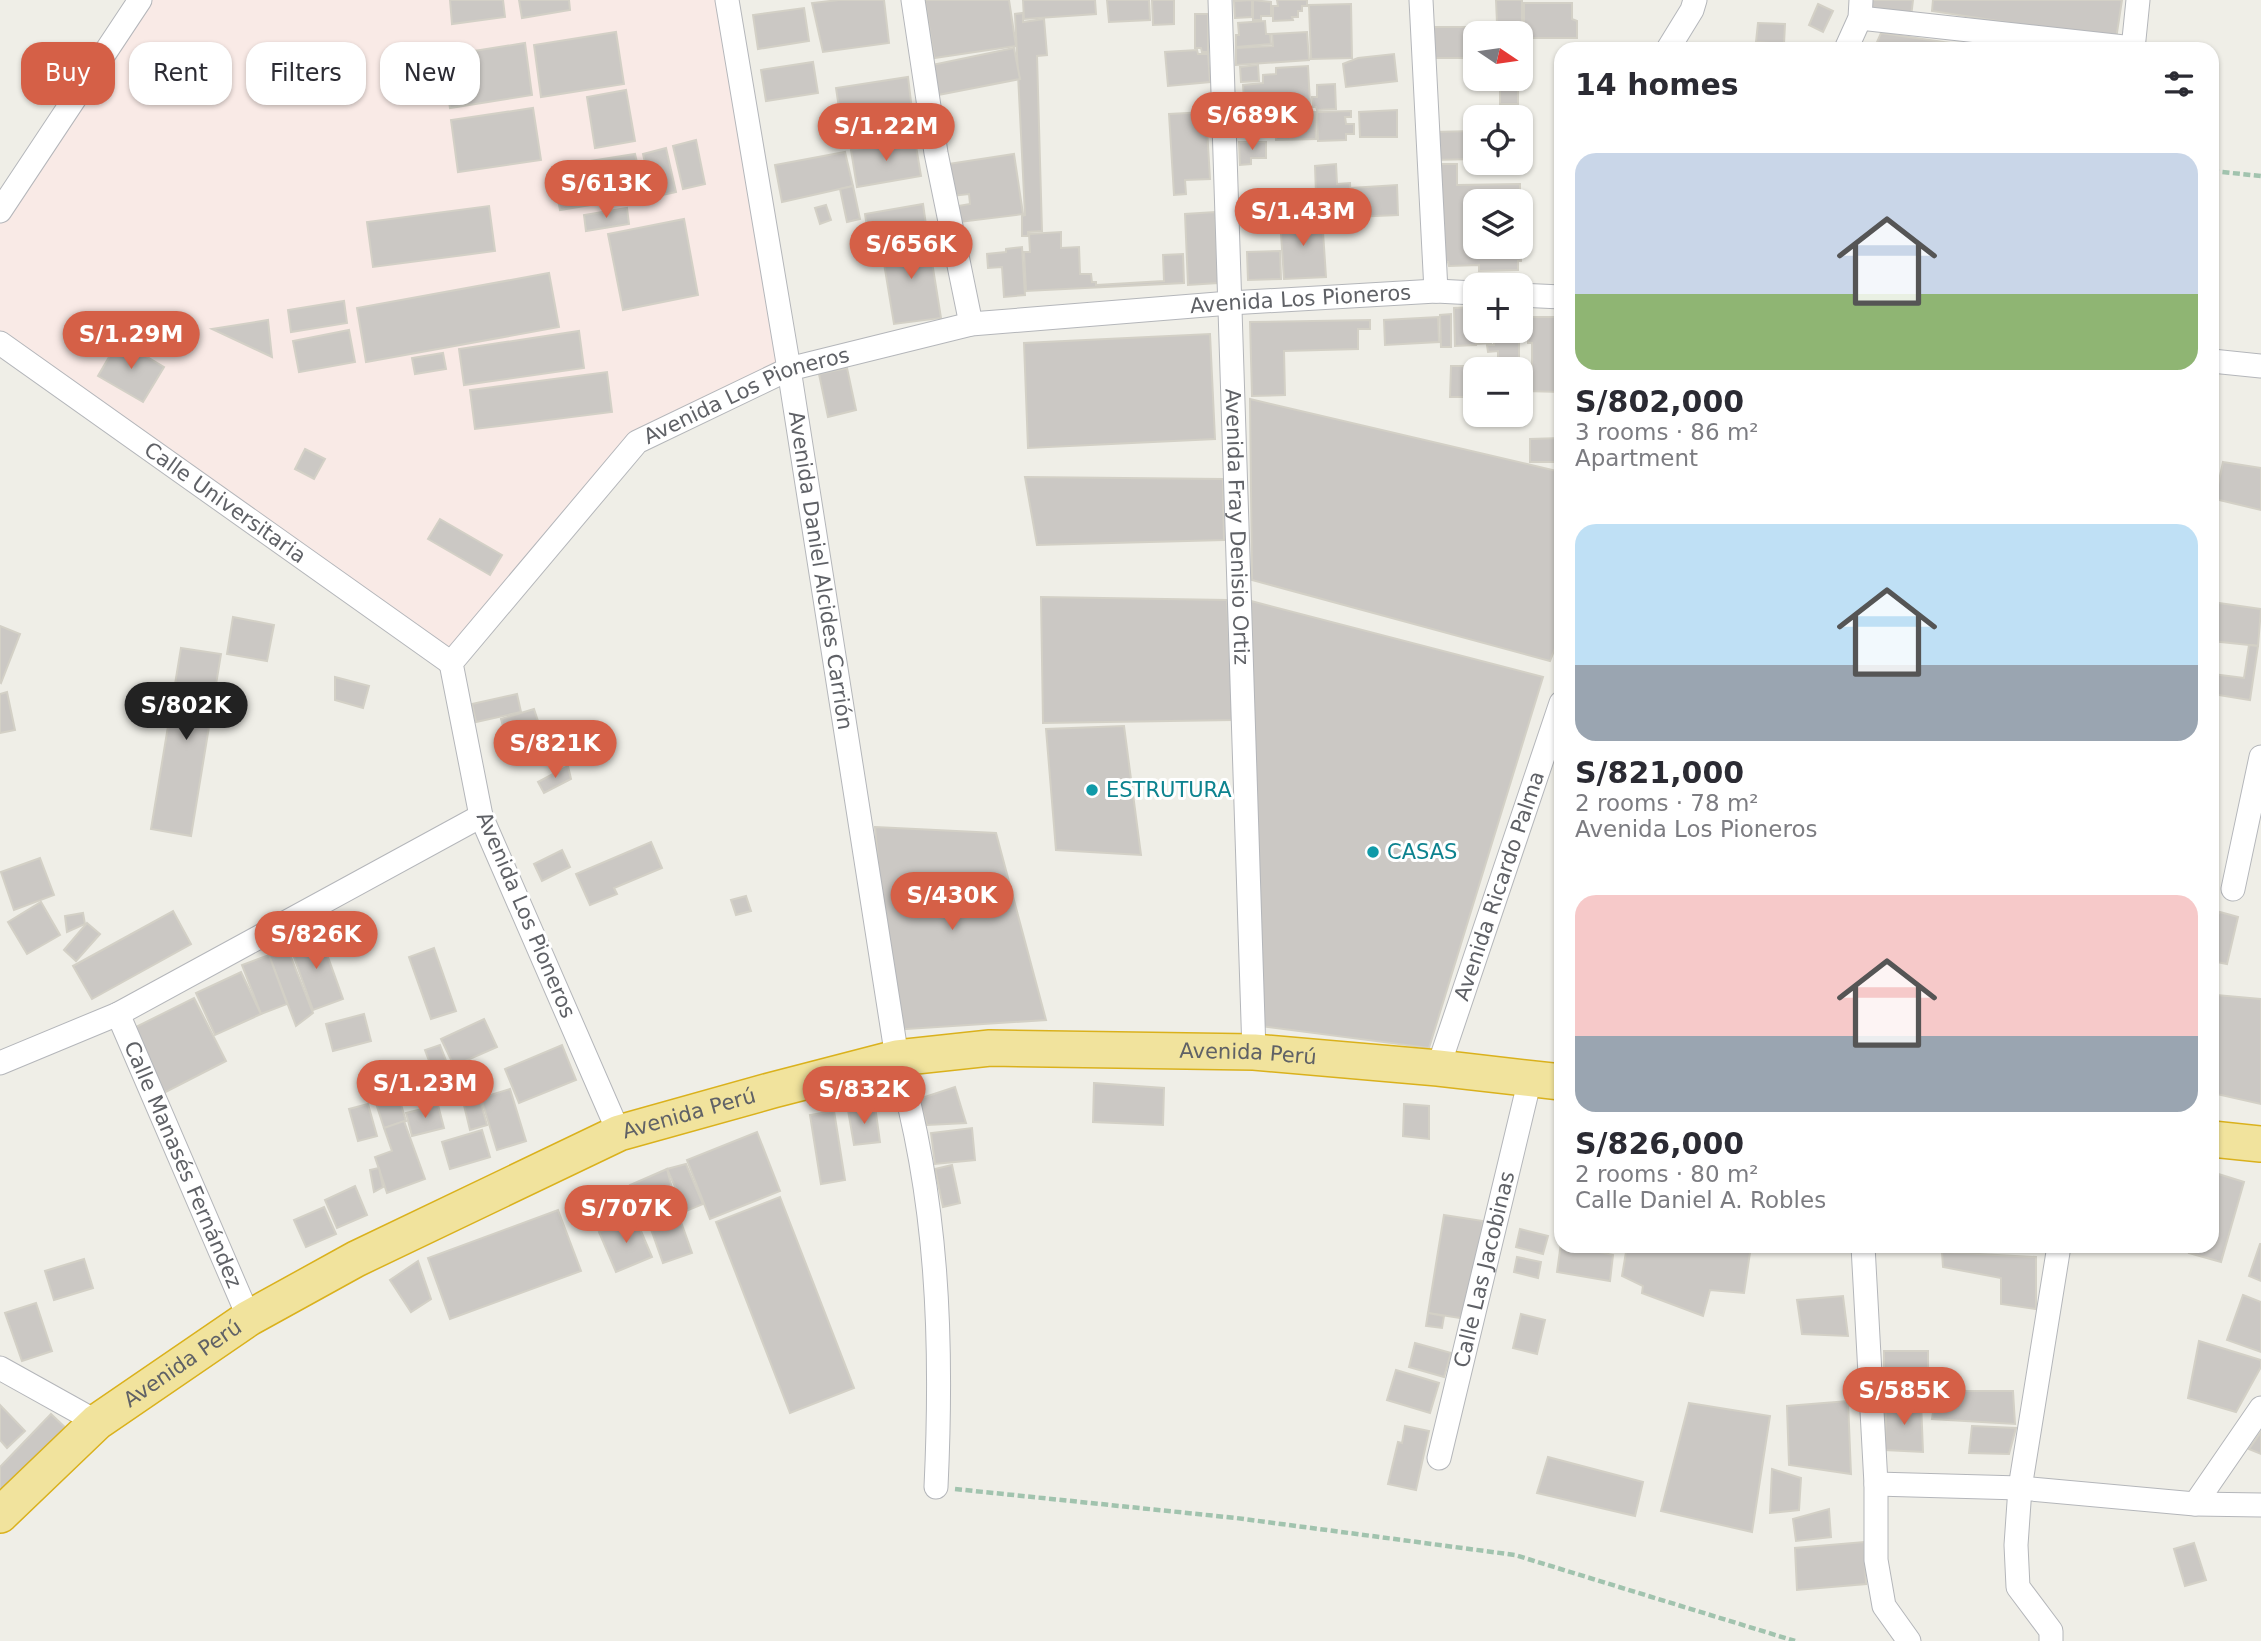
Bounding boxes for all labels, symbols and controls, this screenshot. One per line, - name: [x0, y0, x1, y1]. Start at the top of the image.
- north arrow: [1463, 21, 1533, 91]
- map controls: [1463, 21, 1533, 427]
- chip: Buy: [21, 42, 115, 105]
- chip: Rent: [129, 42, 232, 105]
- chip: Filters: [246, 42, 366, 105]
- chip: New: [380, 42, 480, 105]
- icon: filters: [2160, 65, 2198, 103]
- text: 14 homes: [1575, 67, 1739, 102]
- pin: S/689K: [1195, 92, 1309, 152]
- text: S/689K: [1207, 102, 1297, 128]
- pin: S/1.22M: [821, 104, 951, 163]
- button: locate: [1463, 105, 1533, 175]
- text: S/1.22M: [834, 113, 938, 139]
- pin: S/613K: [549, 160, 663, 220]
- text: S/613K: [561, 170, 651, 196]
- pin: S/1.43M: [1238, 188, 1368, 248]
- button: layers: [1463, 189, 1533, 259]
- text: S/1.43M: [1251, 198, 1355, 224]
- icon: home: [1824, 198, 1950, 324]
- pin: S/656K: [854, 222, 968, 281]
- text: S/656K: [866, 231, 956, 257]
- button: +: [1463, 273, 1533, 343]
- street label: Avenida Los Pioneros: [1189, 280, 1412, 318]
- pin: S/1.29M: [66, 312, 196, 371]
- text: S/1.29M: [79, 321, 183, 347]
- street label: Avenida Los Pioneros: [640, 343, 852, 449]
- button: −: [1463, 357, 1533, 427]
- text: S/802,000: [1575, 384, 1744, 419]
- street label: Avenida Fray Denisio Ortiz: [1221, 388, 1253, 665]
- street label: Avenida Daniel Alcides Carrión: [784, 409, 857, 731]
- text: 3 rooms · 86 m²: [1575, 419, 1759, 445]
- street label: Calle Universitaria: [140, 437, 311, 568]
- text: Apartment: [1575, 445, 1698, 471]
- icon: home: [1824, 569, 1950, 695]
- pin: S/802K: [129, 682, 243, 742]
- text: S/802K: [141, 692, 231, 718]
- pin: S/821K: [498, 720, 612, 780]
- text: S/821K: [510, 730, 600, 756]
- text: S/821,000: [1575, 755, 1744, 790]
- street label: Avenida Ricardo Palma: [1450, 768, 1549, 1004]
- place label: ESTRUTURA: [1106, 778, 1232, 802]
- marker: ESTRUTURA: [1084, 782, 1100, 798]
- text: 2 rooms · 78 m²: [1575, 790, 1759, 816]
- street label: Avenida Los Pioneros: [472, 808, 580, 1022]
- text: Avenida Los Pioneros: [1575, 816, 1817, 842]
- place label: CASAS: [1387, 840, 1457, 864]
- marker: CASAS: [1365, 844, 1381, 860]
- pin: S/430K: [895, 872, 1009, 932]
- text: S/430K: [907, 882, 997, 908]
- pin: S/826K: [259, 912, 373, 971]
- text: S/826K: [271, 921, 361, 947]
- icon: home: [1824, 940, 1950, 1066]
- street label: Calle Manasés Fernández: [119, 1038, 247, 1292]
- street label: Avenida Perú: [1179, 1039, 1318, 1069]
- pin: S/1.23M: [360, 1060, 490, 1120]
- pin: S/832K: [807, 1066, 921, 1126]
- text: S/1.23M: [373, 1070, 477, 1096]
- text: S/832K: [819, 1076, 909, 1102]
- street label: Avenida Perú: [620, 1083, 758, 1143]
- text: S/826,000: [1575, 1126, 1744, 1161]
- text: 2 rooms · 80 m²: [1575, 1161, 1759, 1187]
- street label: Calle Las Jacobinas: [1449, 1169, 1519, 1370]
- pin: S/707K: [569, 1186, 683, 1245]
- text: Calle Daniel A. Robles: [1575, 1187, 1826, 1213]
- text: S/707K: [581, 1195, 671, 1221]
- street label: Avenida Perú: [119, 1315, 246, 1412]
- pin: S/585K: [1847, 1368, 1961, 1427]
- text: S/585K: [1859, 1377, 1949, 1403]

